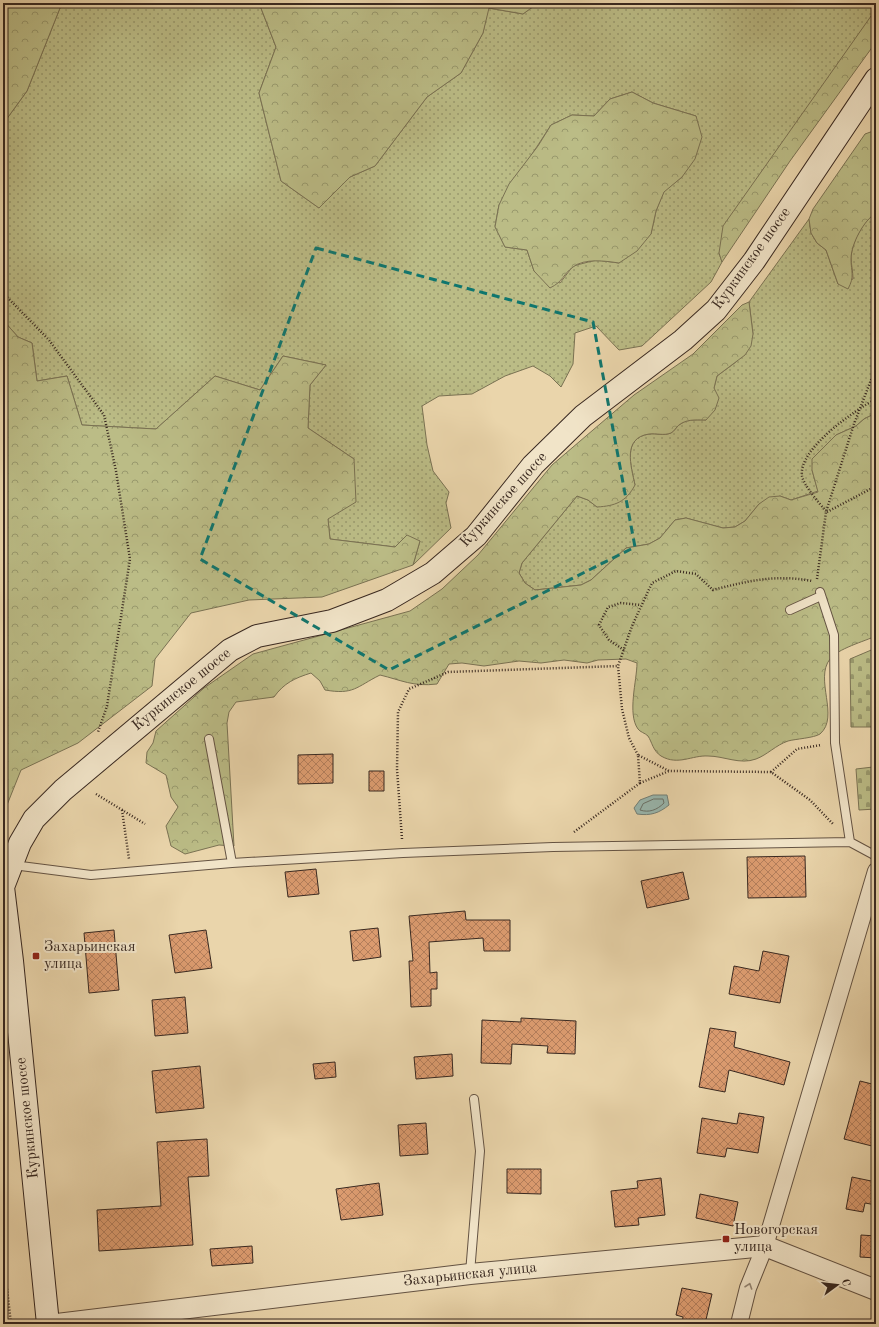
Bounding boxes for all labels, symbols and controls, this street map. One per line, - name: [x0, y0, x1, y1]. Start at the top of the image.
- street label: Куркинское шоссе: [710, 205, 794, 313]
- street label: Куркинское шоссе: [458, 450, 550, 550]
- street label: Куркинское шоссе: [130, 646, 234, 734]
- place label: Захарьинская улица: [44, 940, 136, 972]
- marker: Захарьинская улица: [31, 951, 41, 961]
- street label: Куркинское шоссе: [14, 1056, 42, 1179]
- place label: Новогорская улица: [734, 1223, 818, 1255]
- marker: Новогорская улица: [721, 1234, 731, 1244]
- street label: Захарьинская улица: [403, 1260, 538, 1289]
- north arrow: [817, 1265, 857, 1305]
- text: С: [839, 1278, 851, 1288]
- one-way arrow: [744, 1283, 753, 1290]

